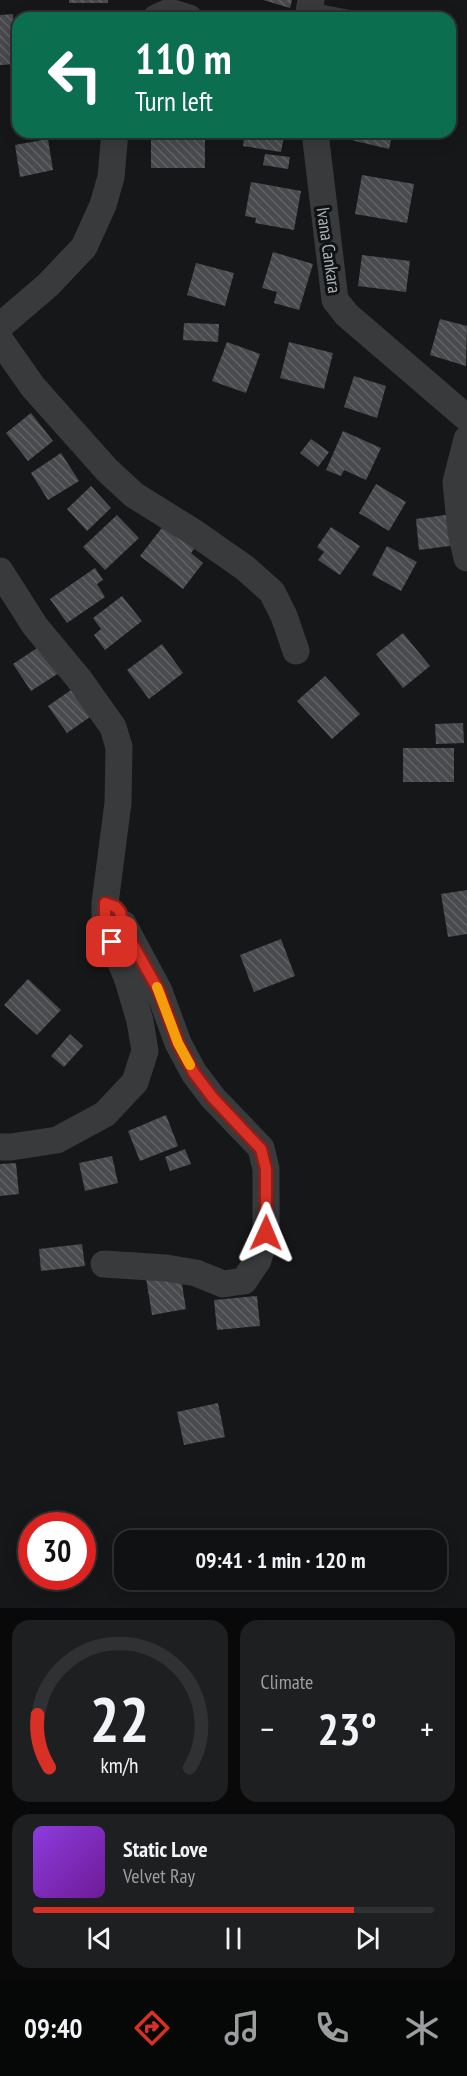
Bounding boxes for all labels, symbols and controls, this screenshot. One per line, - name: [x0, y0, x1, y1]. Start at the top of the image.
- text: 110 m: [135, 31, 232, 86]
- icon: left: [36, 36, 114, 114]
- text: Turn left: [135, 84, 213, 118]
- street label: Ivana Cankara: [312, 205, 346, 295]
- pin: [86, 916, 137, 967]
- icon: arrive: [95, 925, 128, 958]
- position arrow: [234, 1201, 298, 1265]
- speed limit sign: 30: [18, 1512, 96, 1590]
- text: 09:41 · 1 min · 120 m: [195, 1546, 366, 1574]
- text: Climate: [261, 1669, 313, 1695]
- text: 22: [90, 1678, 150, 1759]
- text: 23°: [318, 1699, 377, 1757]
- text: −: [261, 1707, 274, 1750]
- text: +: [420, 1707, 434, 1750]
- text: km/h: [101, 1751, 139, 1779]
- text: Static Love: [123, 1835, 208, 1863]
- text: Velvet Ray: [123, 1863, 195, 1889]
- icon: previous: [83, 1922, 116, 1955]
- icon: pause: [217, 1922, 250, 1955]
- icon: next: [351, 1922, 384, 1955]
- icon: directions: [131, 2007, 173, 2049]
- icon: music: [221, 2007, 263, 2049]
- icon: phone: [311, 2007, 353, 2049]
- icon: climate: [401, 2007, 443, 2049]
- text: 09:40: [24, 2011, 82, 2045]

